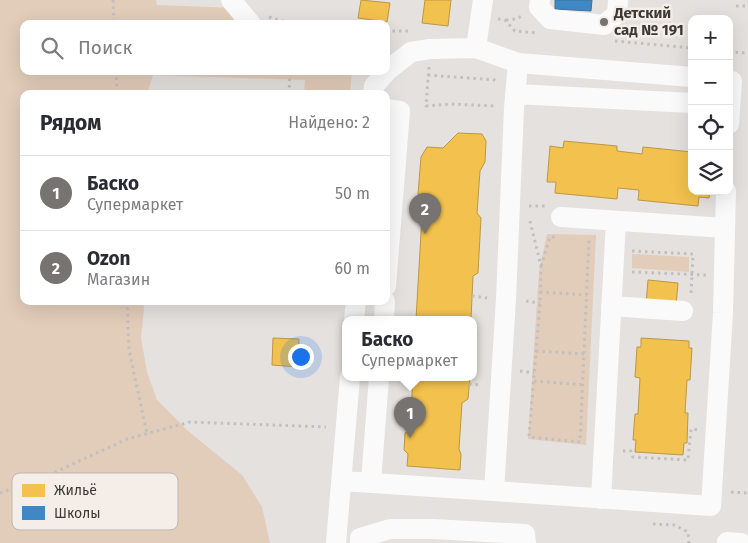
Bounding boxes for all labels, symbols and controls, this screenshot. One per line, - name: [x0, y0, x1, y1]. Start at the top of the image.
- place label: Детский сад № 191: [613, 4, 684, 39]
- map controls: [688, 15, 733, 195]
- button: +: [688, 15, 733, 60]
- marker: Детский сад № 191: [598, 16, 610, 28]
- search box: [20, 20, 390, 75]
- icon: search: [38, 34, 66, 62]
- text: Поиск: [78, 36, 132, 59]
- button: −: [688, 60, 733, 105]
- button: locate: [688, 105, 733, 150]
- text: Рядом: [40, 110, 101, 136]
- text: Найдено: 2: [288, 113, 370, 132]
- button: layers: [688, 150, 733, 195]
- text: Баско: [87, 172, 139, 195]
- text: 1: [52, 184, 60, 203]
- text: 50 m: [335, 184, 370, 203]
- pin: 2: [409, 193, 441, 234]
- text: Супермаркет: [87, 195, 183, 214]
- text: Ozon: [87, 247, 131, 270]
- text: 2: [52, 259, 60, 278]
- text: 60 m: [335, 259, 370, 278]
- text: Магазин: [87, 270, 150, 289]
- popup: [342, 316, 477, 381]
- text: Баско: [361, 328, 413, 351]
- your location: [288, 344, 314, 370]
- text: Супермаркет: [361, 351, 458, 370]
- pin: 1: [394, 397, 426, 438]
- legend: [12, 473, 178, 530]
- text: Жильё: [54, 482, 97, 499]
- text: Школы: [54, 505, 100, 522]

